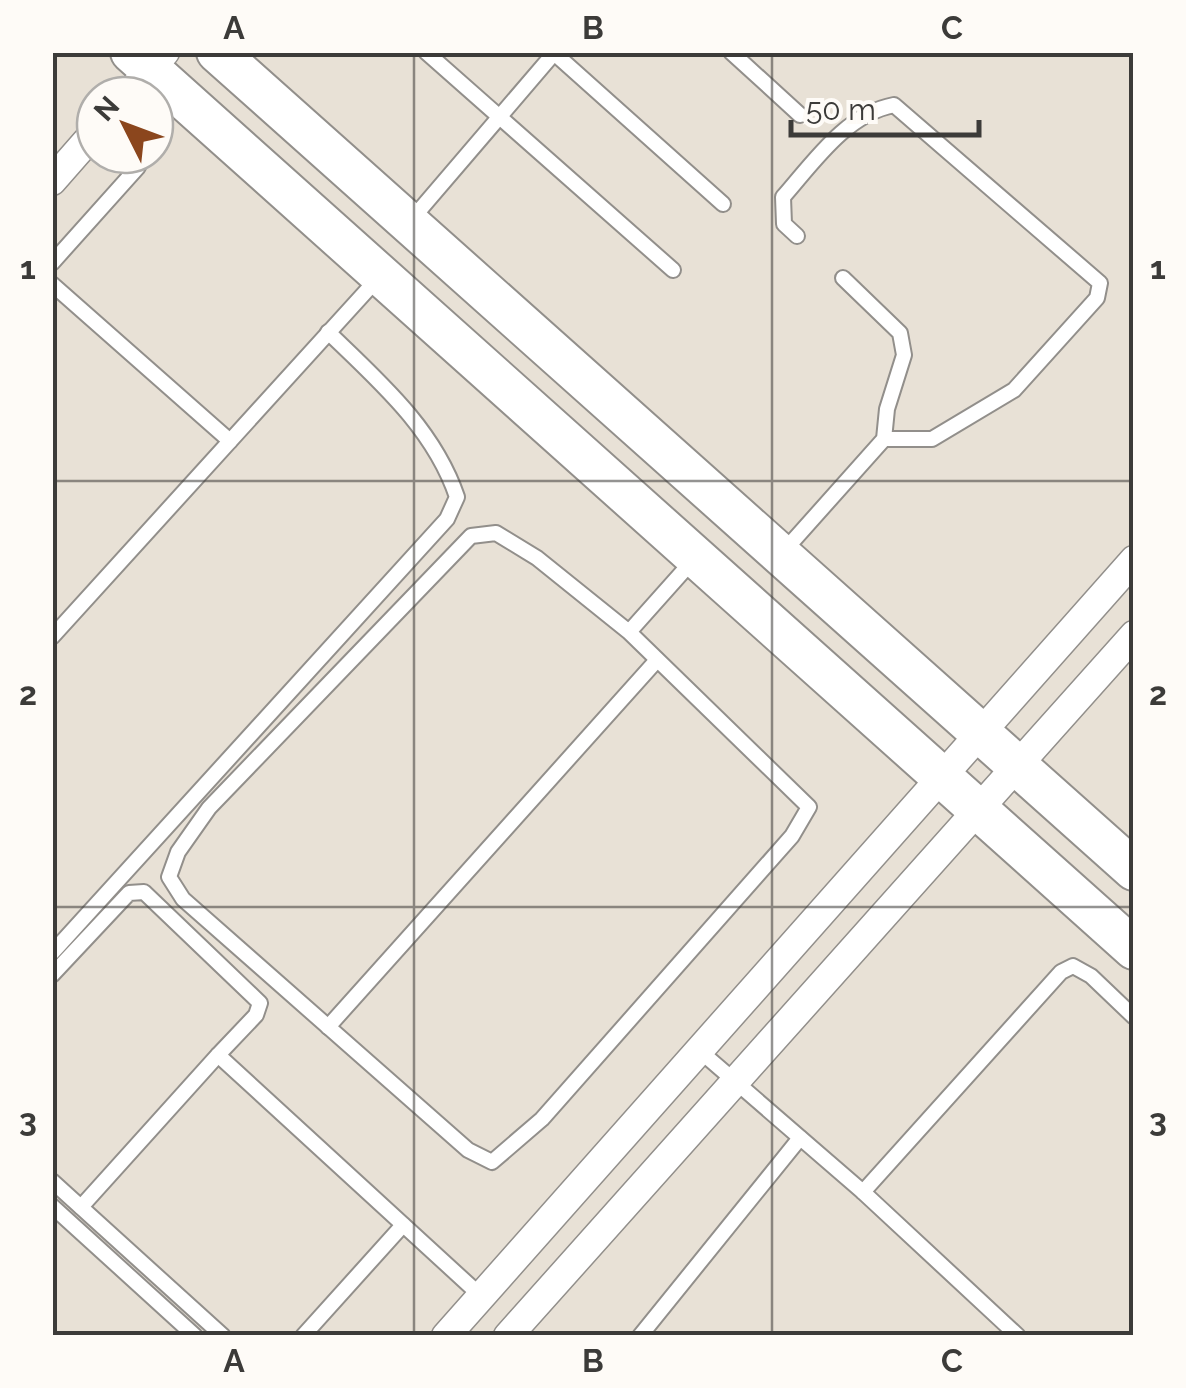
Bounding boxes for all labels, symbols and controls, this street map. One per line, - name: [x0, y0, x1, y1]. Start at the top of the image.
- text: A: [223, 9, 245, 46]
- text: B: [582, 9, 604, 46]
- text: C: [941, 9, 963, 46]
- north arrow: [75, 75, 175, 175]
- scale bar: [791, 75, 978, 137]
- text: N: [87, 90, 126, 128]
- text: 50 m: [806, 92, 876, 127]
- text: 1: [20, 249, 36, 286]
- text: 1: [1150, 249, 1166, 286]
- text: 2: [19, 675, 37, 712]
- text: 2: [1149, 675, 1167, 712]
- text: 3: [19, 1101, 37, 1138]
- text: 3: [1149, 1101, 1167, 1138]
- text: A: [223, 1342, 245, 1379]
- text: B: [582, 1342, 604, 1379]
- text: C: [941, 1342, 963, 1379]

